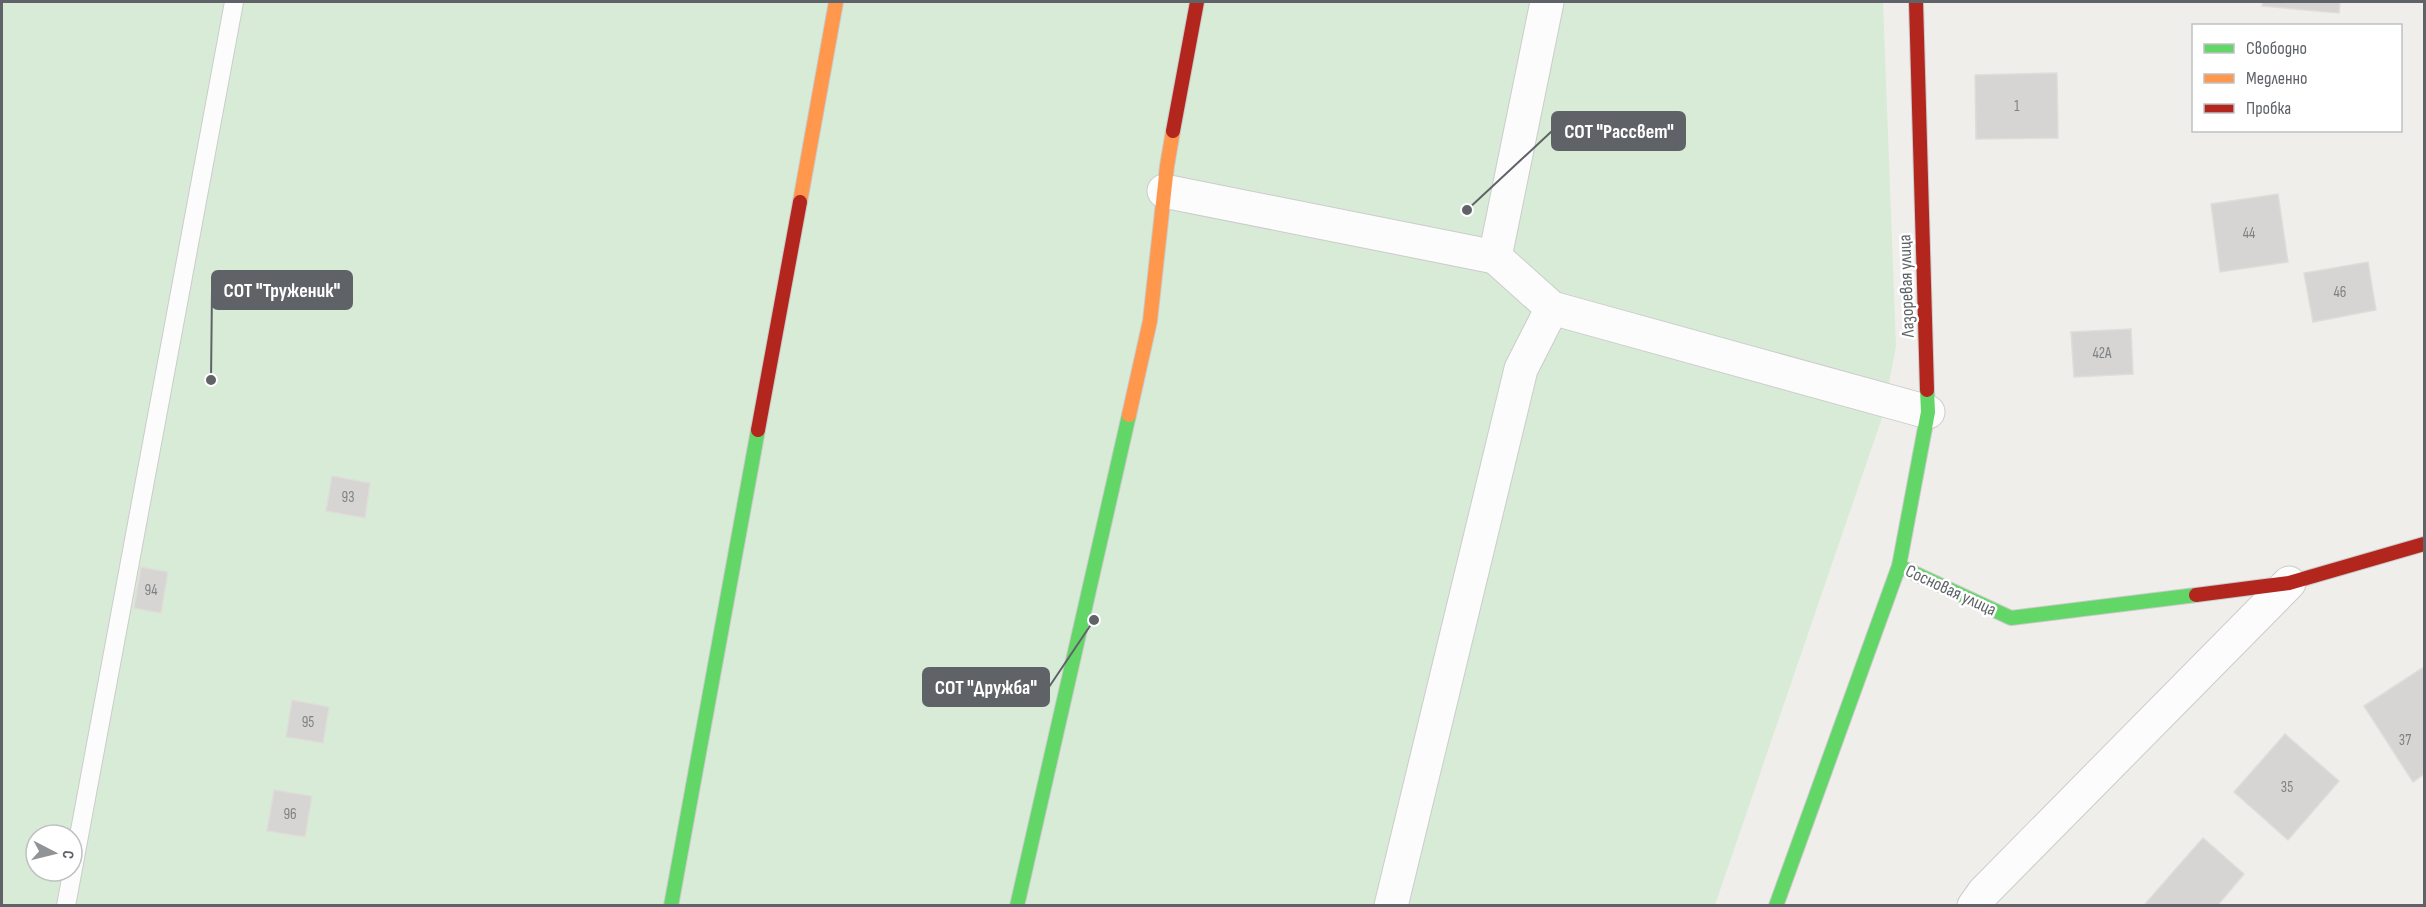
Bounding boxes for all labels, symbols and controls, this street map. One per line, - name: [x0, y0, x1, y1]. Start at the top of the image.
- legend: [2192, 24, 2402, 132]
- text: Свободно: [2246, 38, 2307, 59]
- text: Медленно: [2246, 68, 2308, 89]
- house number: 1: [2014, 97, 2020, 116]
- text: Пробка: [2246, 98, 2291, 119]
- callout: СОТ "Рассвет": [1552, 112, 1685, 150]
- text: СОТ "Рассвет": [1564, 120, 1674, 144]
- house number: 44: [2243, 224, 2255, 243]
- street label: Лазоревая улица: [1894, 234, 1919, 339]
- callout: СОТ "Труженик": [212, 271, 352, 309]
- text: СОТ "Труженик": [224, 279, 341, 303]
- house number: 46: [2334, 283, 2346, 302]
- house number: 42А: [2093, 344, 2112, 363]
- house number: 93: [342, 488, 354, 507]
- street label: Сосновая улица: [1902, 560, 1999, 621]
- house number: 94: [145, 581, 157, 600]
- callout: СОТ "Дружба": [923, 668, 1049, 706]
- text: СОТ "Дружба": [935, 676, 1037, 700]
- house number: 95: [302, 713, 314, 732]
- house number: 37: [2399, 731, 2411, 750]
- house number: 35: [2281, 778, 2293, 797]
- house number: 96: [283, 805, 297, 824]
- north arrow: [24, 823, 84, 883]
- text: С: [57, 849, 77, 860]

